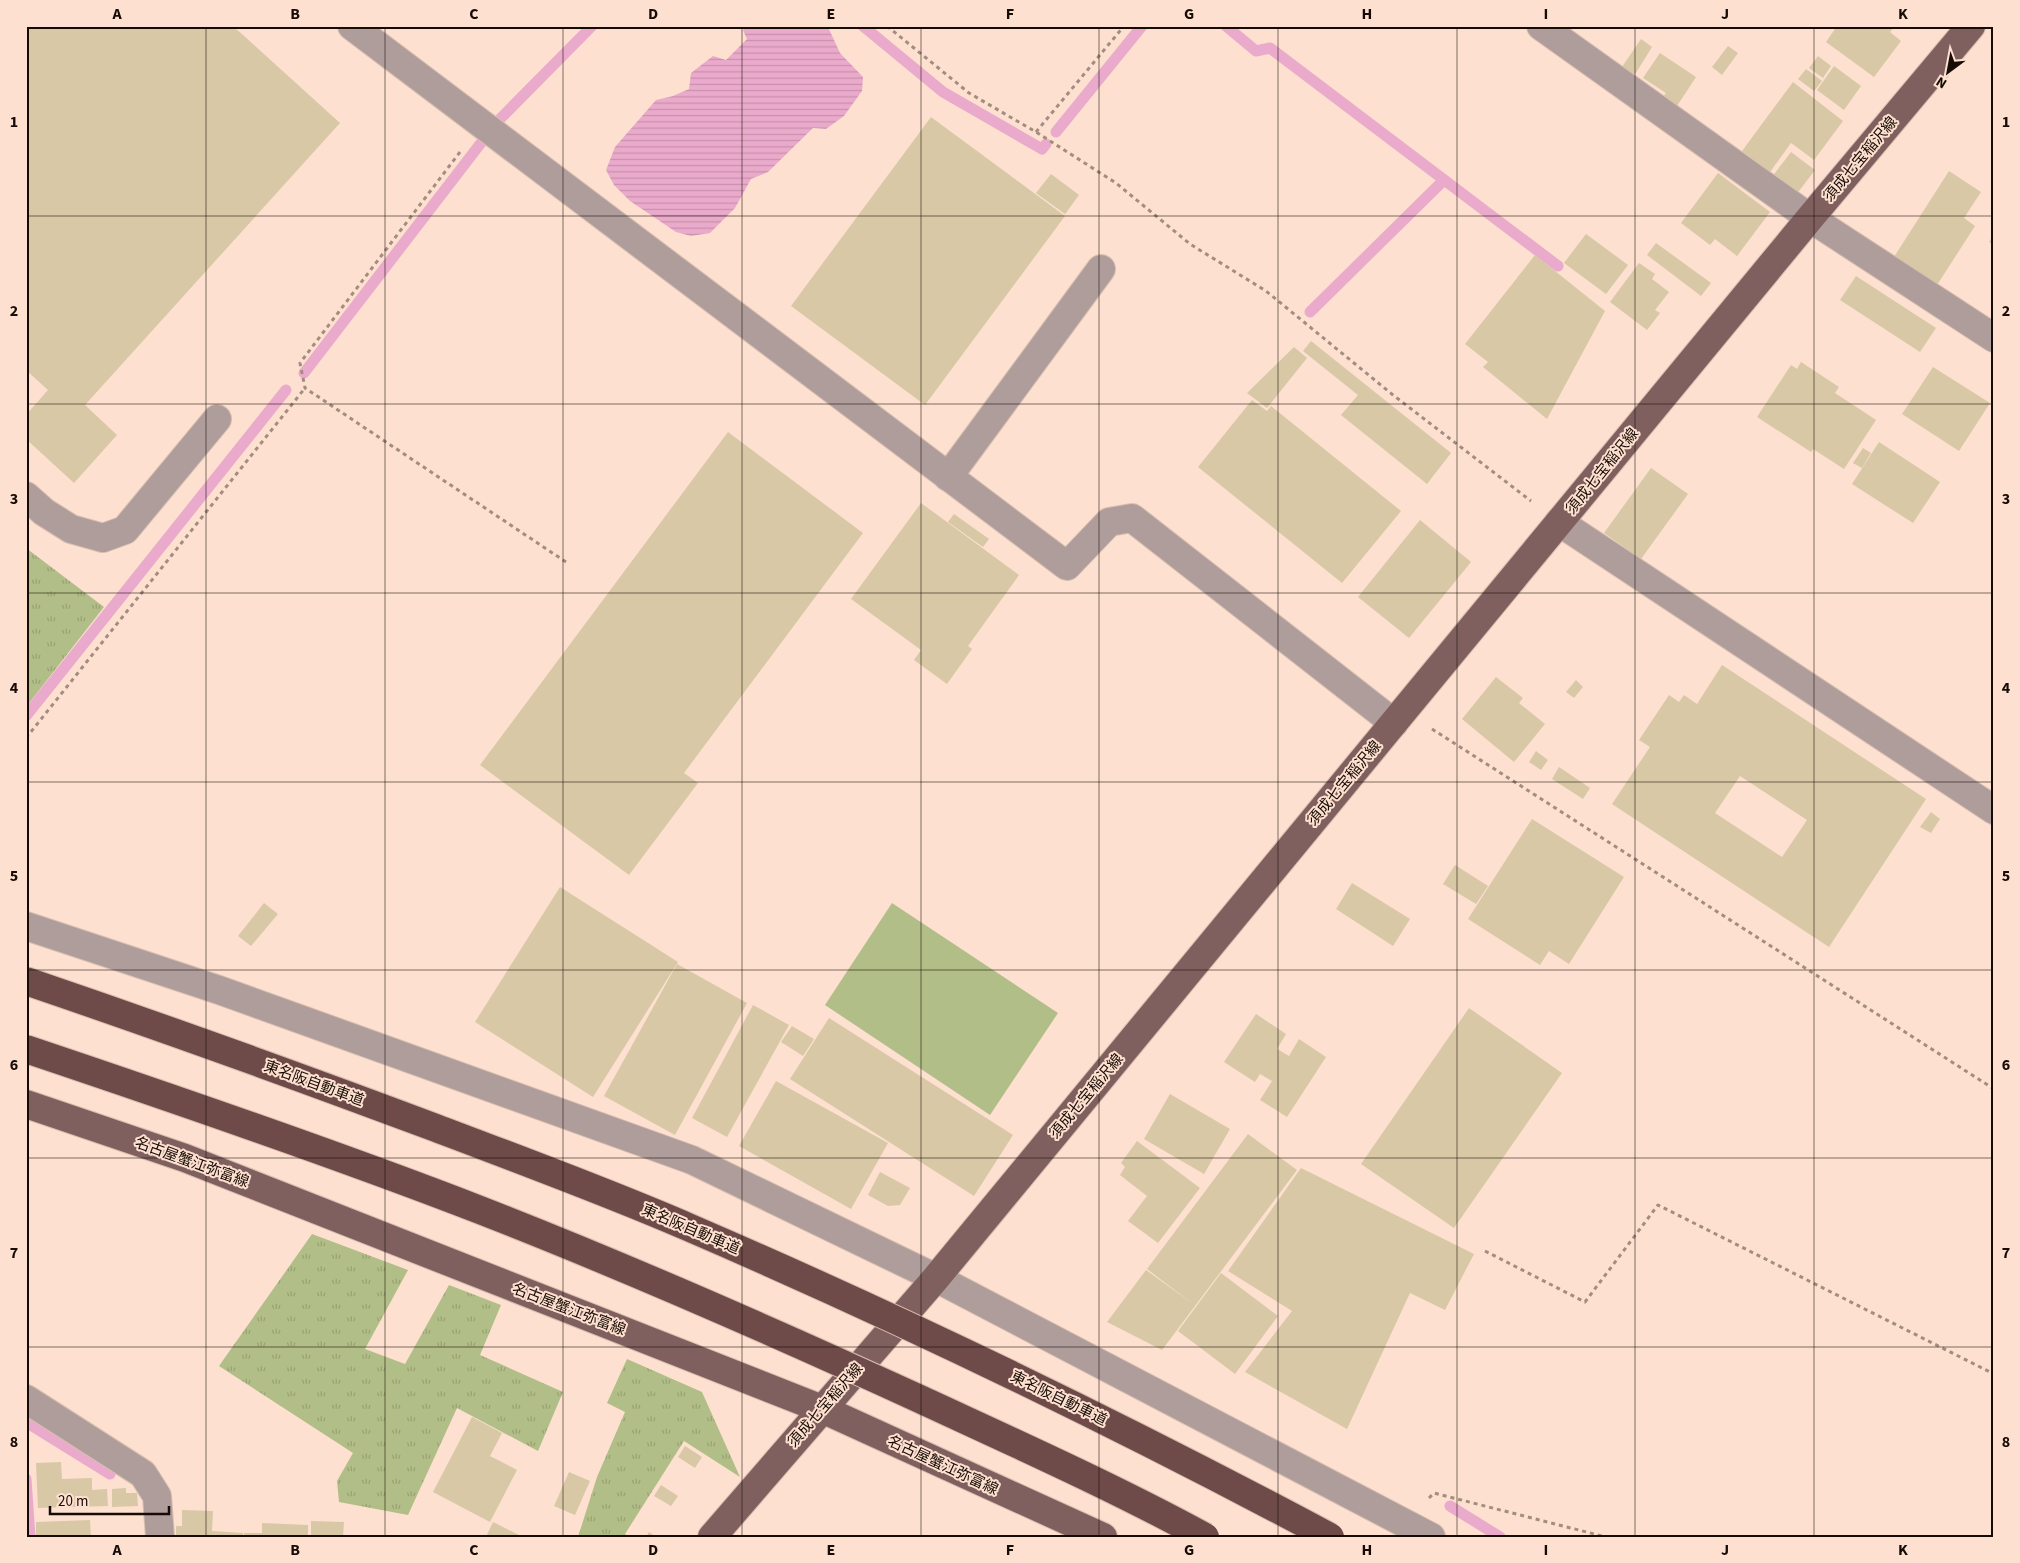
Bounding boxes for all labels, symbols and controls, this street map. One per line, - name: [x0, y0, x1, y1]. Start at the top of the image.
- text: A: [111, 3, 122, 25]
- text: B: [290, 3, 300, 25]
- text: C: [469, 3, 479, 25]
- text: D: [648, 3, 658, 25]
- text: E: [827, 3, 835, 25]
- text: F: [1006, 3, 1014, 25]
- text: G: [1184, 3, 1194, 25]
- text: H: [1362, 3, 1372, 25]
- text: I: [1544, 3, 1548, 25]
- text: J: [1721, 3, 1729, 25]
- text: K: [1898, 3, 1908, 25]
- north arrow: [1922, 48, 1972, 98]
- text: N: [1932, 71, 1951, 93]
- text: 1: [10, 111, 18, 133]
- text: 1: [2002, 111, 2010, 133]
- street label: 須成七宝稲沢線: [1819, 112, 1902, 206]
- text: 2: [10, 300, 18, 322]
- text: 2: [2002, 300, 2010, 322]
- street label: 須成七宝稲沢線: [1561, 424, 1644, 519]
- text: 3: [10, 488, 18, 510]
- text: 3: [2002, 488, 2010, 510]
- text: 4: [10, 677, 19, 699]
- text: 4: [2002, 677, 2011, 699]
- street label: 須成七宝稲沢線: [1303, 736, 1386, 830]
- text: 5: [10, 865, 18, 887]
- text: 5: [2002, 865, 2010, 887]
- street label: 須成七宝稲沢線: [1045, 1049, 1128, 1143]
- text: 6: [10, 1054, 18, 1076]
- text: 6: [2002, 1054, 2010, 1076]
- street label: 東名阪自動車道: [261, 1056, 367, 1111]
- street label: 名古屋蟹江弥富線: [132, 1132, 252, 1193]
- street label: 東名阪自動車道: [638, 1199, 743, 1260]
- text: 7: [10, 1242, 18, 1264]
- text: 7: [2002, 1242, 2010, 1264]
- street label: 名古屋蟹江弥富線: [509, 1278, 629, 1341]
- street label: 須成七宝稲沢線: [783, 1359, 868, 1452]
- street label: 東名阪自動車道: [1007, 1366, 1111, 1431]
- text: 8: [10, 1431, 18, 1453]
- street label: 名古屋蟹江弥富線: [884, 1431, 1002, 1500]
- text: 8: [2002, 1431, 2010, 1453]
- scale bar: [50, 1483, 169, 1515]
- text: 20 m: [58, 1491, 88, 1512]
- text: A: [111, 1539, 122, 1561]
- text: B: [290, 1539, 300, 1561]
- text: C: [469, 1539, 479, 1561]
- text: D: [648, 1539, 658, 1561]
- text: E: [827, 1539, 835, 1561]
- text: F: [1006, 1539, 1014, 1561]
- text: G: [1184, 1539, 1194, 1561]
- text: H: [1362, 1539, 1372, 1561]
- text: I: [1544, 1539, 1548, 1561]
- text: J: [1721, 1539, 1729, 1561]
- text: K: [1898, 1539, 1908, 1561]

